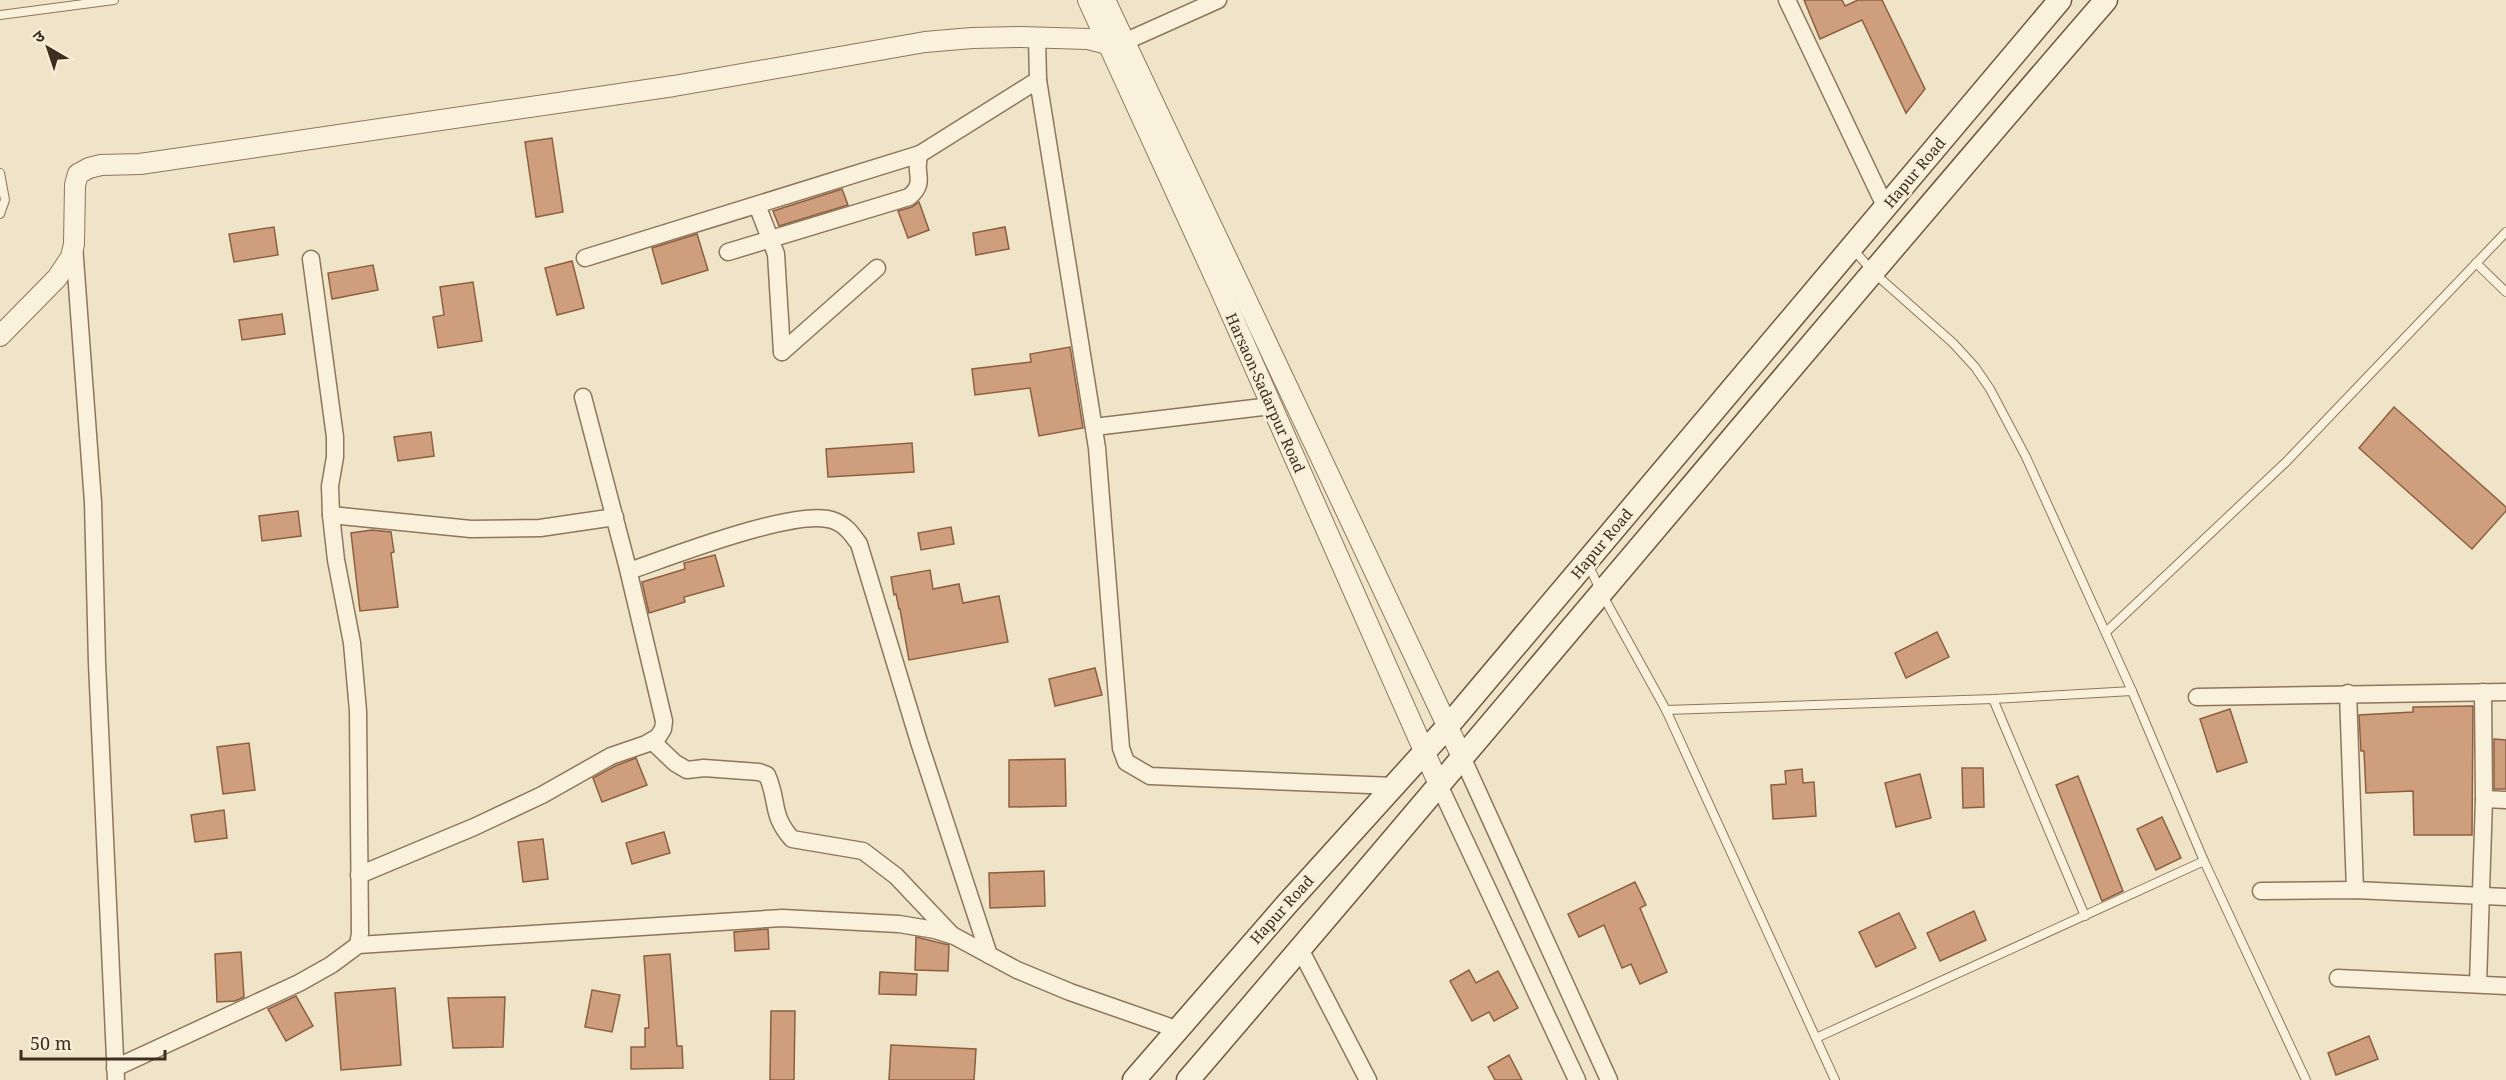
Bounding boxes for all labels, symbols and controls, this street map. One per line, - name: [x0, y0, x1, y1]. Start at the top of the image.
- north arrow: [18, 18, 78, 78]
- text: उ: [28, 24, 50, 48]
- street label: Hapur Road: [1879, 133, 1950, 212]
- street label: Harsaon-Sadarpur Road: [1222, 310, 1310, 476]
- street label: Hapur Road: [1566, 504, 1637, 583]
- street label: Hapur Road: [1245, 871, 1318, 948]
- scale bar: [21, 1023, 165, 1061]
- text: 50 m: [30, 1031, 72, 1055]

